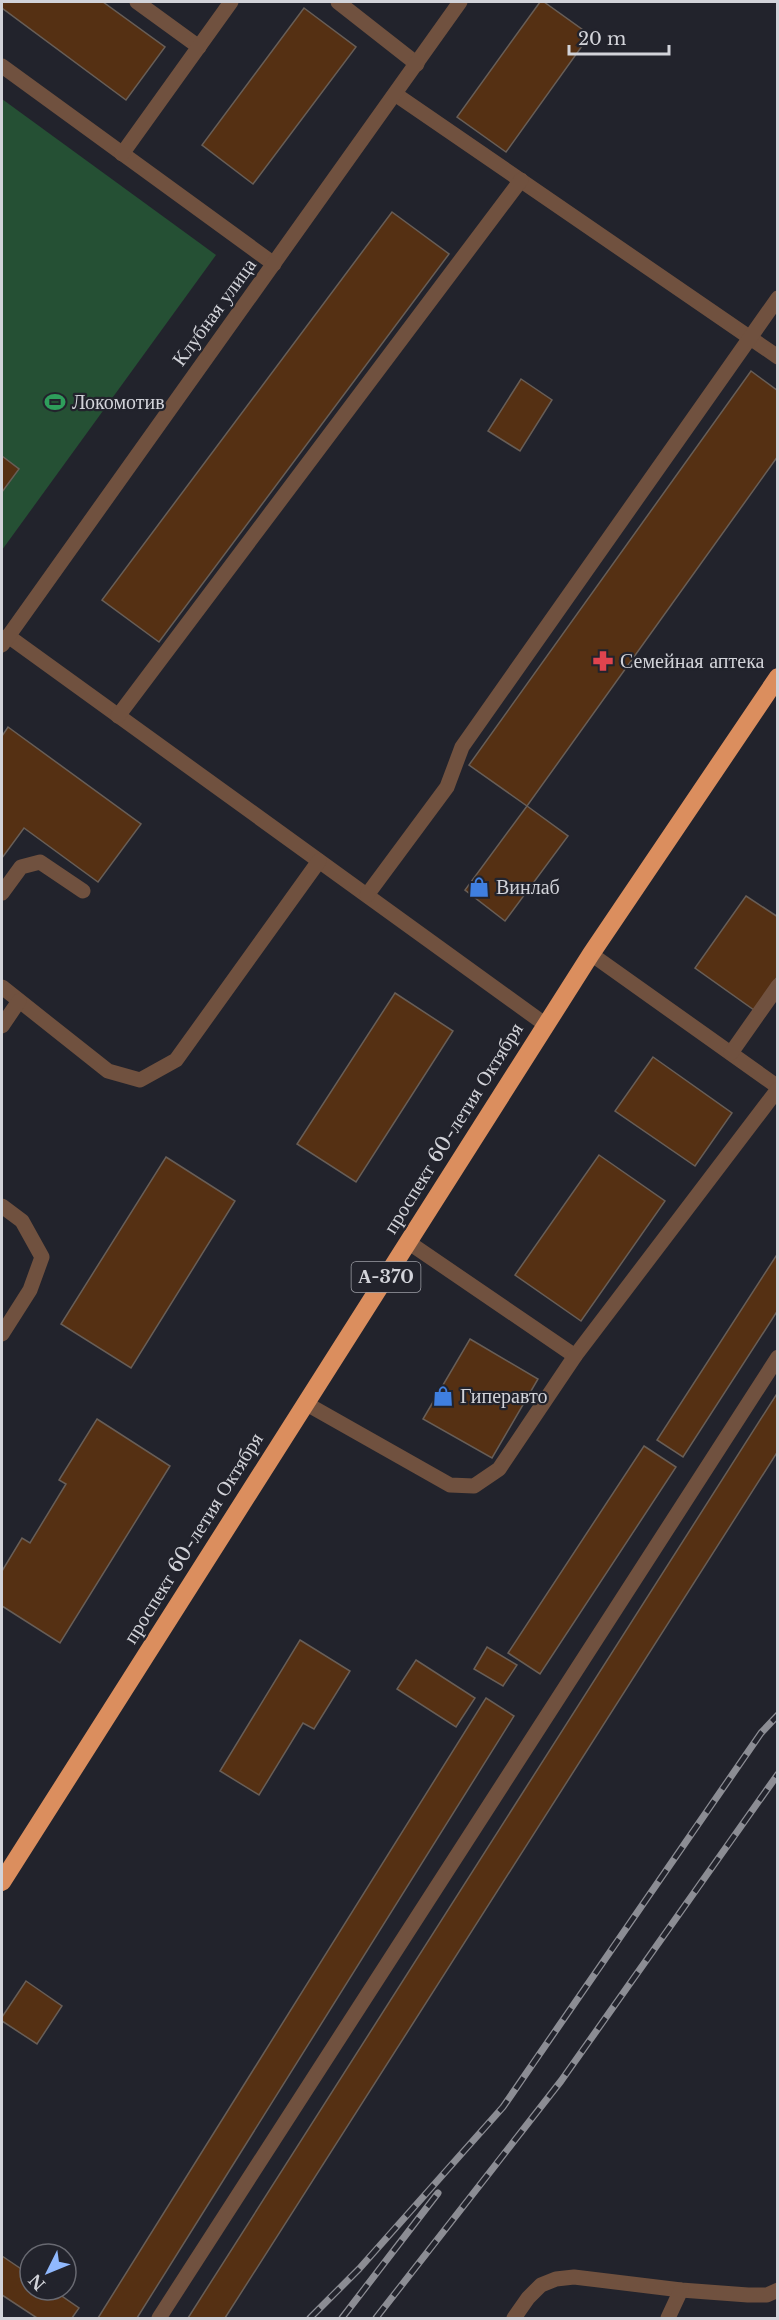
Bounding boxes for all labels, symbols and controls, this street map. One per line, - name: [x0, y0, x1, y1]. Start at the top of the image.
- scale bar: [569, 18, 670, 56]
- text: 20 m: [578, 28, 626, 50]
- street label: Клубная улица: [167, 253, 261, 370]
- sports icon: Локомотив: [43, 390, 67, 414]
- place label: Локомотив: [72, 390, 165, 414]
- pharmacy icon: Семейная аптека: [591, 649, 615, 673]
- place label: Семейная аптека: [620, 649, 765, 673]
- shop icon: Винлаб: [467, 875, 491, 899]
- place label: Винлаб: [496, 875, 560, 899]
- street label: проспект 60-летия Октября: [378, 1018, 528, 1238]
- road number: А-370: [352, 1262, 420, 1292]
- shop icon: Гиперавто: [431, 1384, 455, 1408]
- place label: Гиперавто: [460, 1384, 547, 1408]
- street label: проспект 60-летия Октября: [118, 1428, 268, 1648]
- north arrow: [18, 2242, 78, 2302]
- text: N: [25, 2270, 49, 2295]

